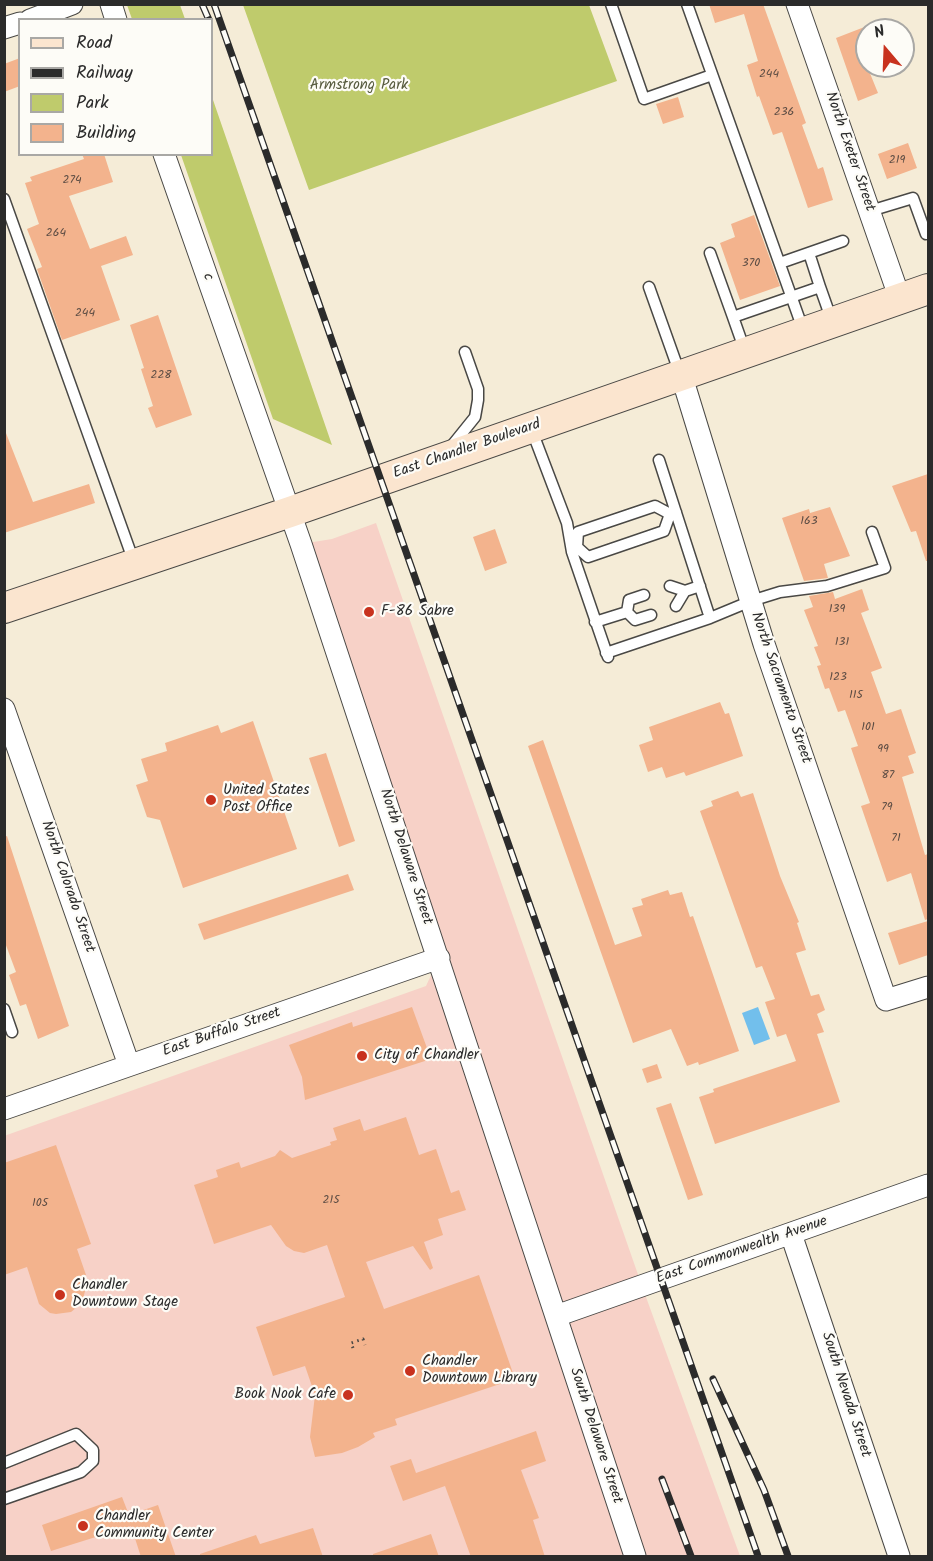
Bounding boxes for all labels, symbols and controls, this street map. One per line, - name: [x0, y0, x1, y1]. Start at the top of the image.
- legend: [18, 18, 213, 156]
- north arrow: [855, 18, 915, 78]
- text: N: [871, 19, 888, 46]
- text: Road: [76, 29, 112, 58]
- text: Railway: [76, 59, 133, 88]
- house number: 244: [759, 68, 779, 82]
- park label: Armstrong Park: [310, 77, 408, 95]
- text: Park: [76, 89, 109, 118]
- street label: North Exeter Street: [820, 90, 878, 214]
- house number: 236: [774, 106, 794, 120]
- text: Building: [76, 119, 136, 148]
- house number: 219: [889, 154, 905, 168]
- house number: 274: [62, 174, 82, 188]
- house number: 264: [46, 227, 66, 241]
- house number: 370: [742, 257, 760, 271]
- street label: c: [197, 271, 217, 283]
- house number: 244: [75, 307, 95, 321]
- house number: 228: [150, 369, 172, 383]
- street label: East Chandler Boulevard: [391, 416, 543, 484]
- house number: 163: [800, 515, 818, 529]
- place label: F-86 Sabre: [381, 603, 454, 621]
- house number: 139: [829, 603, 845, 617]
- marker: F-86 Sabre: [362, 605, 376, 619]
- street label: North Sacramento Street: [746, 610, 814, 766]
- house number: 131: [835, 636, 849, 650]
- house number: 123: [829, 671, 847, 685]
- house number: 115: [849, 689, 863, 703]
- house number: 101: [861, 721, 875, 735]
- house number: 99: [877, 743, 889, 757]
- house number: 87: [882, 769, 894, 783]
- place label: United States Post Office: [223, 782, 309, 817]
- street label: North Delaware Street: [375, 787, 435, 927]
- marker: United States Post Office: [204, 793, 218, 807]
- house number: 79: [881, 801, 893, 815]
- street label: North Colorado Street: [36, 819, 98, 955]
- house number: 71: [891, 832, 901, 846]
- street label: East Buffalo Street: [161, 1004, 283, 1062]
- place label: City of Chandler: [374, 1047, 479, 1065]
- marker: City of Chandler: [355, 1049, 369, 1063]
- house number: 215: [322, 1194, 340, 1208]
- house number: 105: [32, 1197, 48, 1211]
- street label: East Commonwealth Avenue: [654, 1213, 830, 1289]
- place label: Chandler Downtown Stage: [72, 1277, 178, 1312]
- marker: Chandler Downtown Stage: [53, 1288, 67, 1302]
- street label: South Nevada Street: [816, 1330, 874, 1460]
- place label: Chandler Downtown Library: [422, 1353, 537, 1388]
- marker: Chandler Downtown Library: [403, 1364, 417, 1378]
- street label: South Delaware Street: [565, 1366, 625, 1506]
- place label: Book Nook Cafe: [235, 1386, 336, 1404]
- marker: Book Nook Cafe: [341, 1388, 355, 1402]
- place label: Chandler Community Center: [95, 1508, 214, 1543]
- marker: Chandler Community Center: [76, 1519, 90, 1533]

